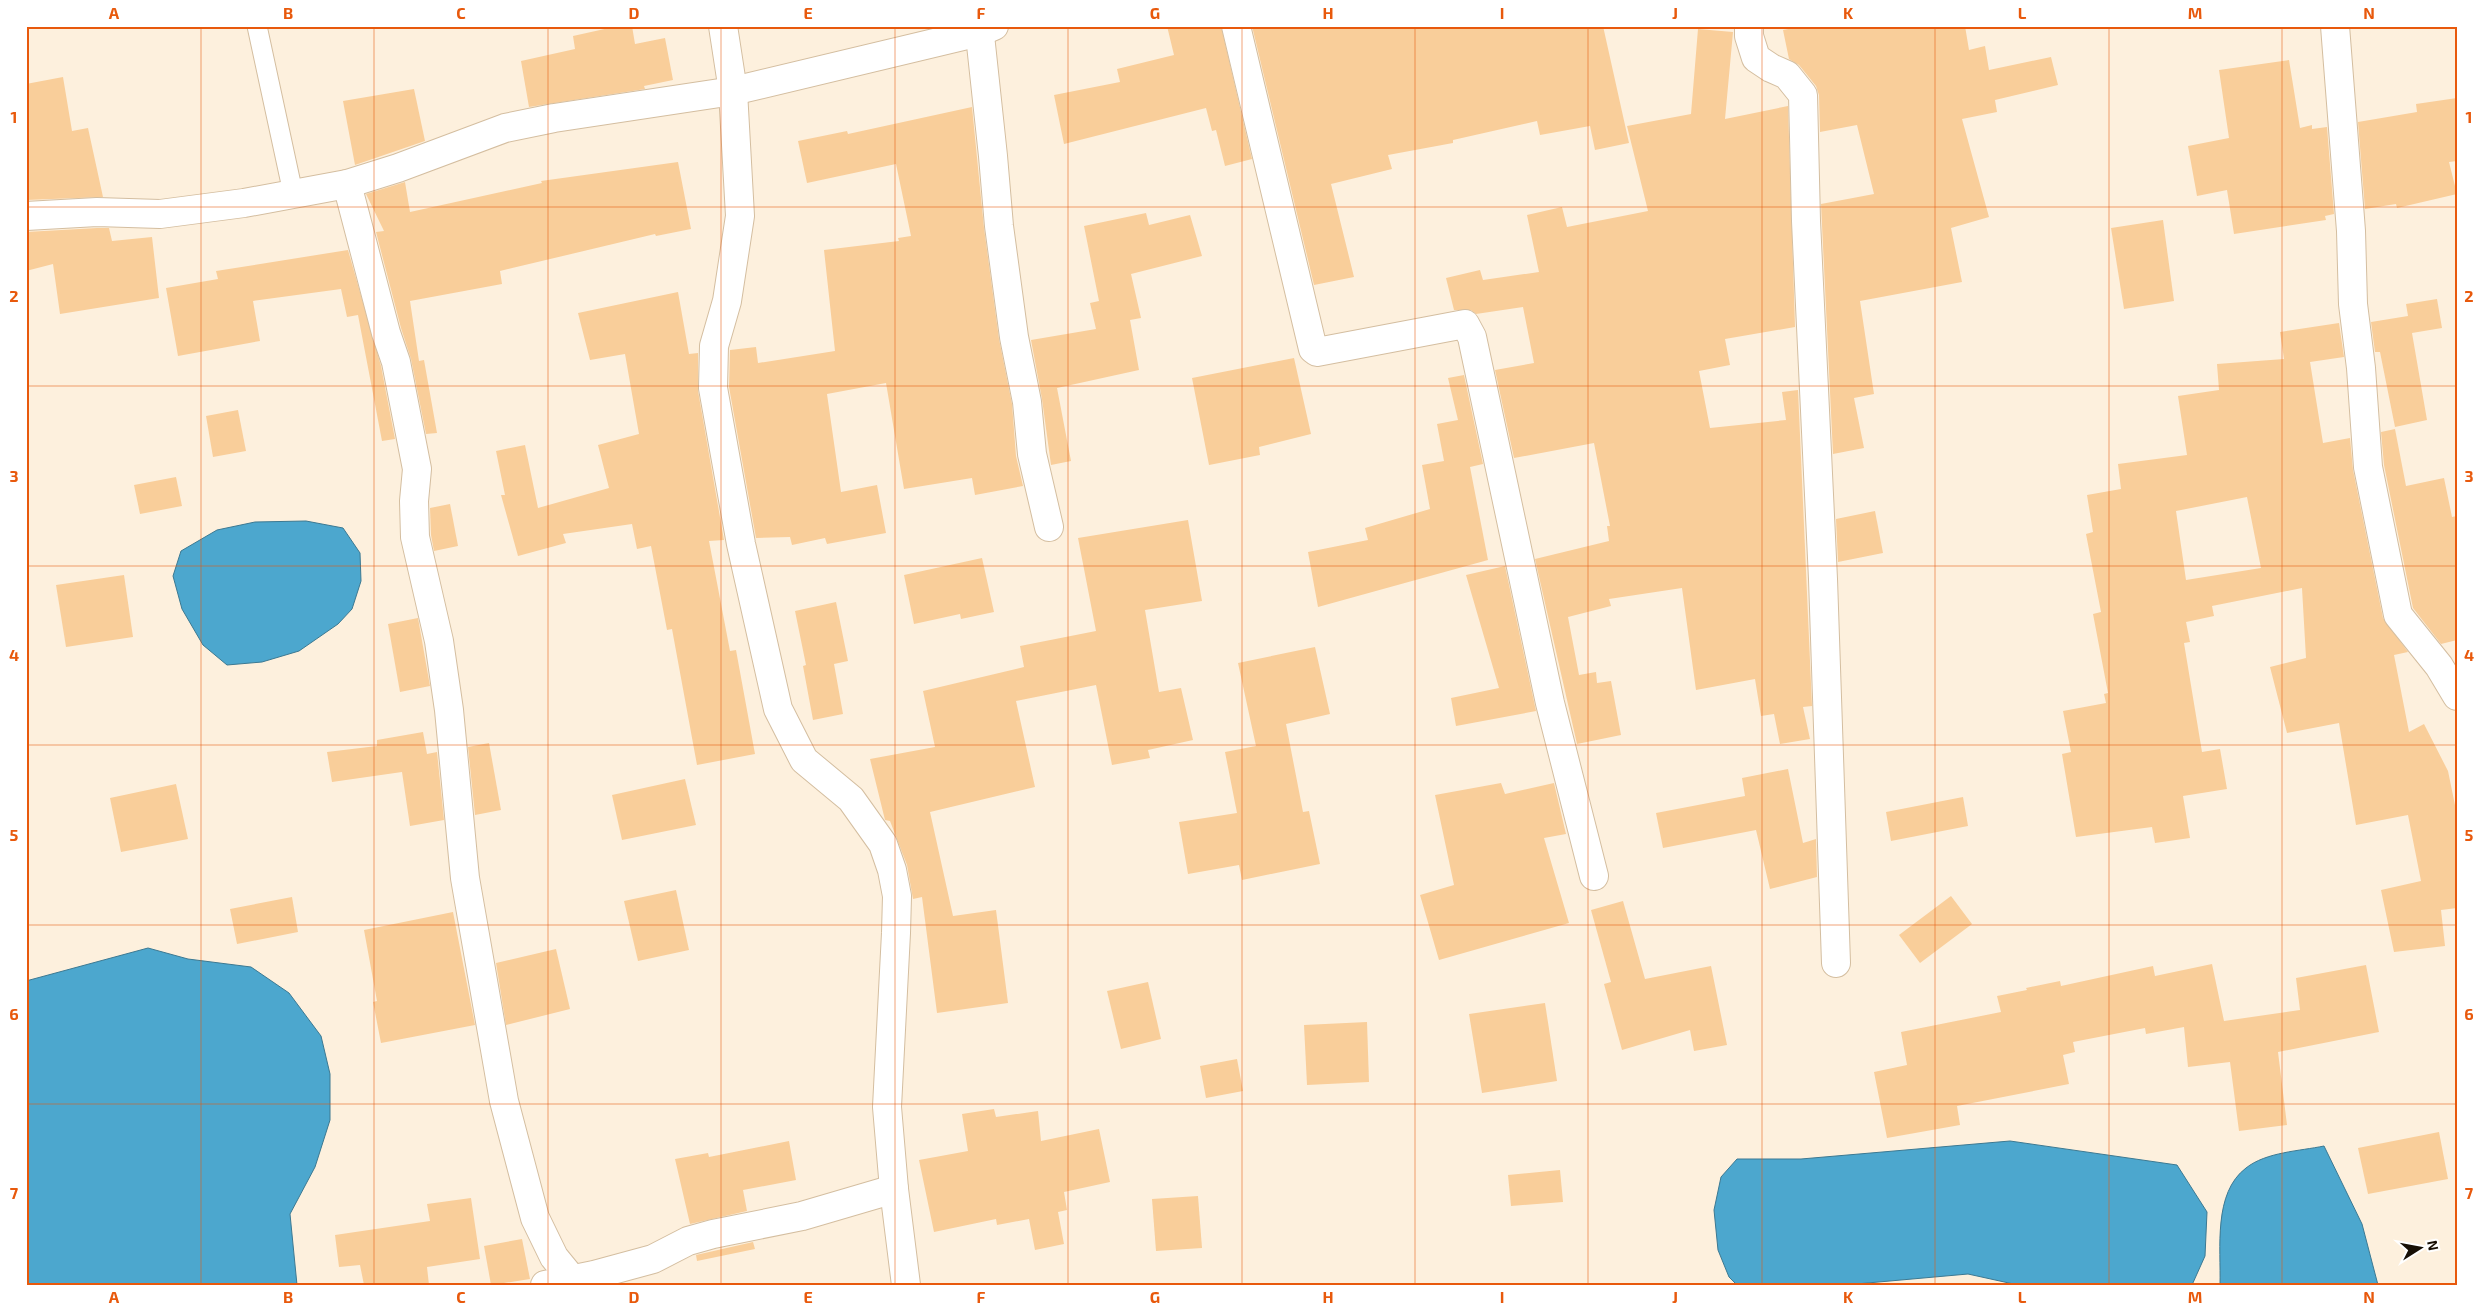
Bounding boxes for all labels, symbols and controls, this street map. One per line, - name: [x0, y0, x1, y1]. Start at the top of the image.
- text: A: [109, 3, 120, 22]
- text: B: [283, 3, 293, 22]
- text: C: [456, 3, 466, 22]
- text: D: [629, 3, 640, 22]
- text: E: [803, 3, 813, 22]
- text: F: [977, 3, 986, 22]
- text: G: [1150, 3, 1160, 22]
- text: H: [1322, 3, 1334, 22]
- text: I: [1500, 3, 1504, 22]
- text: J: [1672, 3, 1678, 22]
- text: K: [1843, 3, 1854, 22]
- text: L: [2018, 3, 2027, 22]
- text: M: [2188, 3, 2202, 22]
- text: N: [2363, 3, 2375, 22]
- text: 1: [11, 107, 17, 126]
- text: 1: [2466, 107, 2472, 126]
- text: 2: [9, 286, 19, 305]
- text: 2: [2464, 286, 2474, 305]
- text: 3: [9, 466, 19, 485]
- text: 3: [2464, 466, 2474, 485]
- text: 4: [9, 645, 19, 664]
- text: 4: [2464, 645, 2474, 664]
- text: 5: [10, 825, 19, 844]
- text: 5: [2465, 825, 2474, 844]
- text: 6: [9, 1004, 19, 1023]
- text: 6: [2464, 1004, 2474, 1023]
- text: 7: [10, 1183, 19, 1202]
- text: 7: [2465, 1183, 2474, 1202]
- north arrow: [2396, 1224, 2446, 1274]
- text: N: [2424, 1239, 2443, 1252]
- text: A: [109, 1287, 120, 1306]
- text: B: [283, 1287, 293, 1306]
- text: C: [456, 1287, 466, 1306]
- text: D: [629, 1287, 640, 1306]
- text: E: [803, 1287, 813, 1306]
- text: F: [977, 1287, 986, 1306]
- text: G: [1150, 1287, 1160, 1306]
- text: H: [1322, 1287, 1334, 1306]
- text: I: [1500, 1287, 1504, 1306]
- text: J: [1672, 1287, 1678, 1306]
- text: K: [1843, 1287, 1854, 1306]
- text: L: [2018, 1287, 2027, 1306]
- text: M: [2188, 1287, 2202, 1306]
- text: N: [2363, 1287, 2375, 1306]

